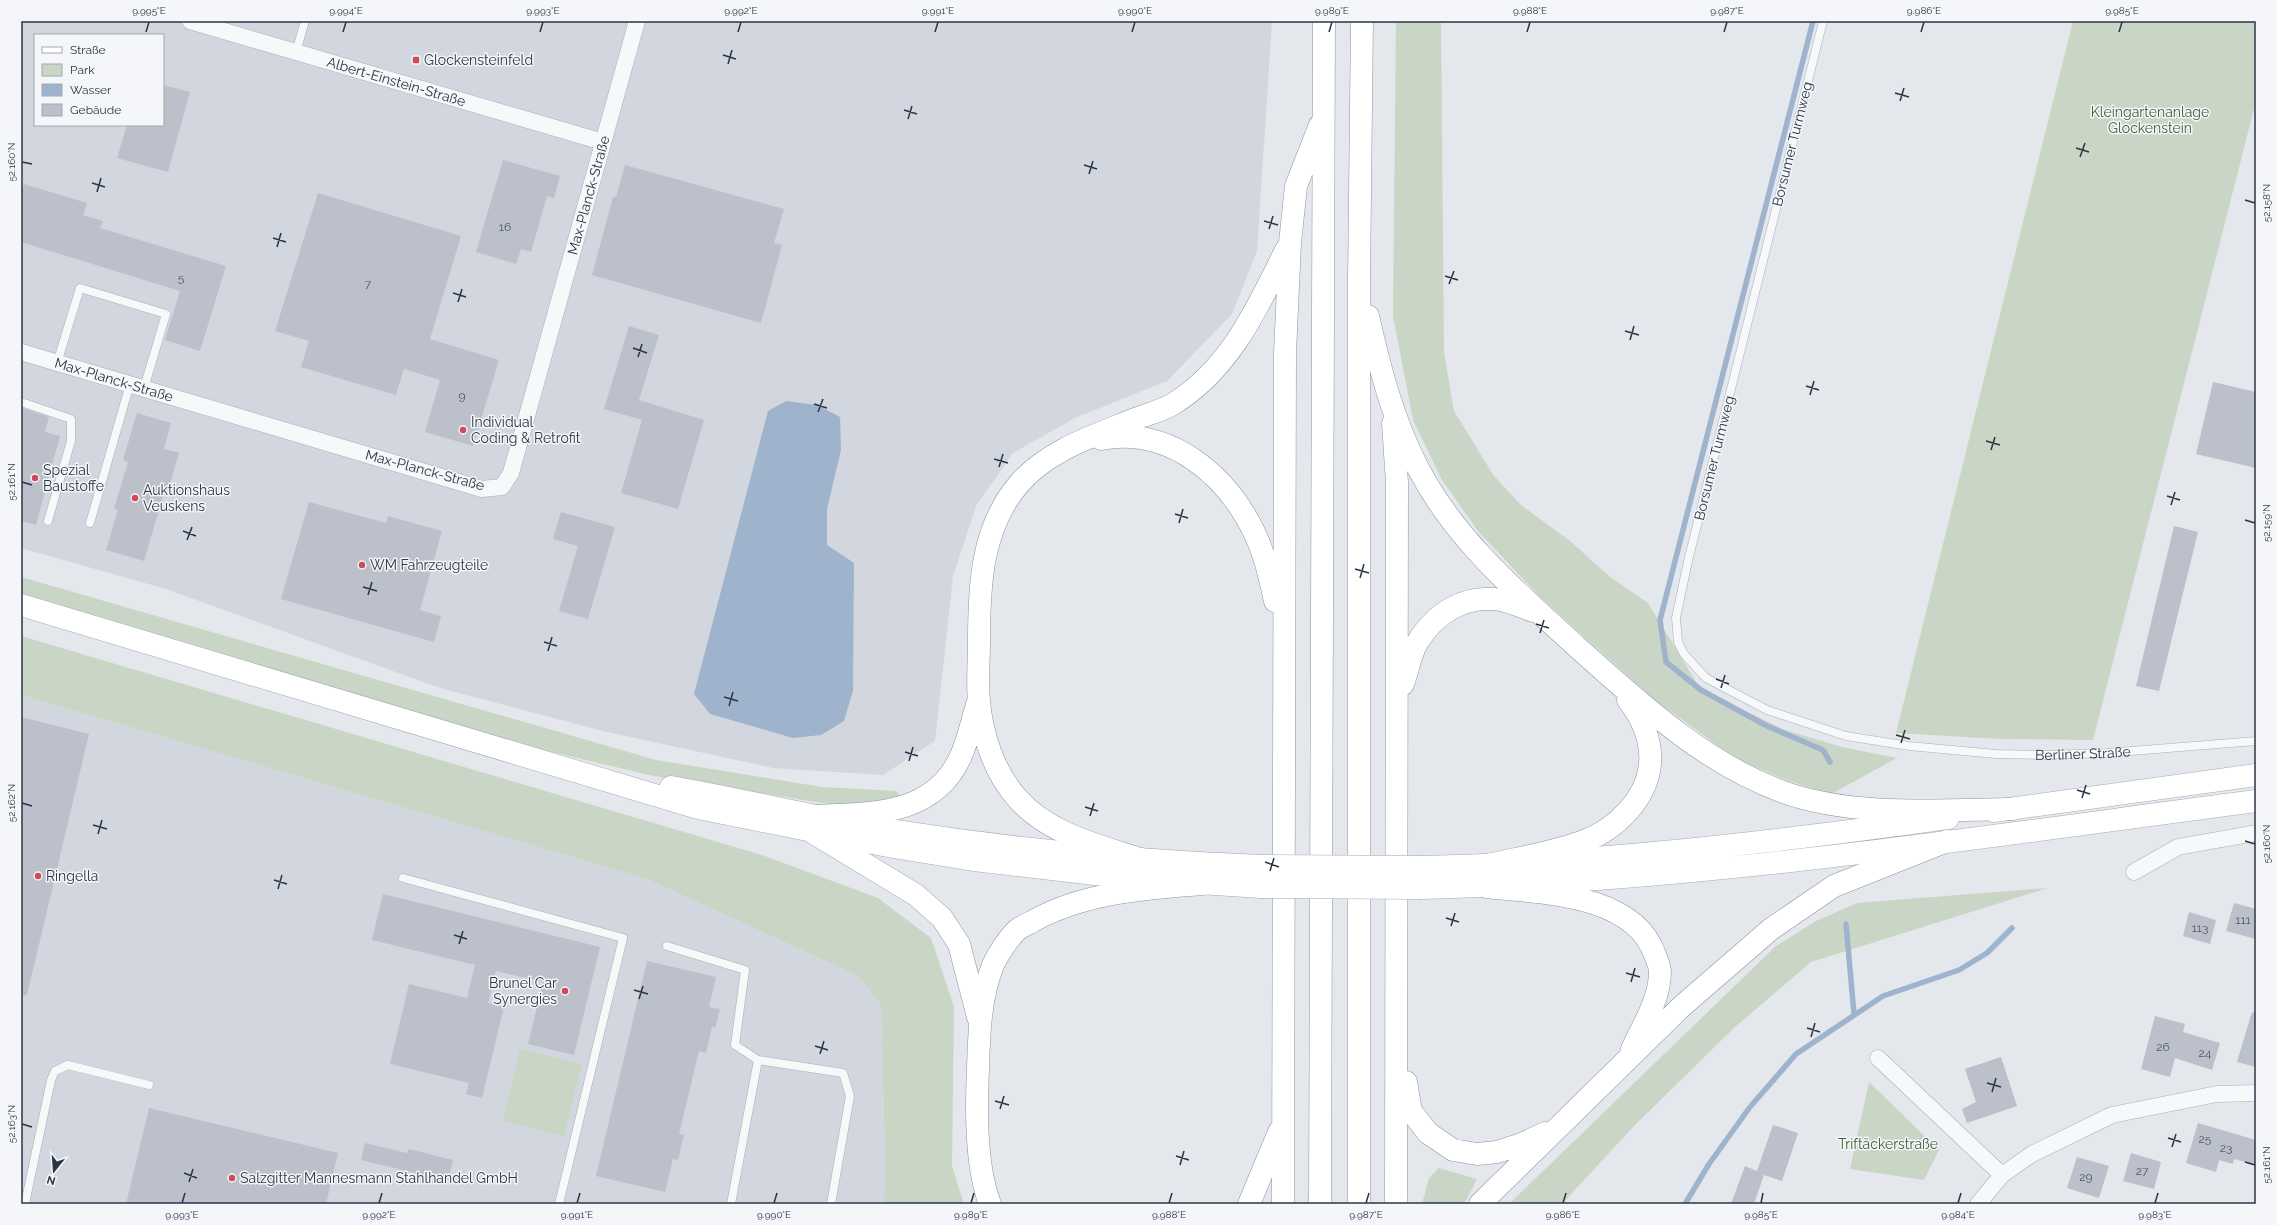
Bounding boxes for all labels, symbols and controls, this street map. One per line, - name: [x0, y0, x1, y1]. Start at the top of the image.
- text: 9.995°E: [132, 5, 166, 16]
- text: 9.994°E: [329, 5, 363, 16]
- text: 9.993°E: [526, 5, 560, 16]
- text: 9.992°E: [724, 5, 758, 16]
- text: 9.991°E: [922, 5, 954, 16]
- text: 9.990°E: [1118, 5, 1152, 16]
- text: 9.989°E: [1315, 5, 1349, 16]
- text: 9.988°E: [1513, 5, 1547, 16]
- text: 9.987°E: [1710, 5, 1744, 16]
- text: 9.986°E: [1907, 5, 1941, 16]
- text: 9.985°E: [2105, 5, 2139, 16]
- legend: [34, 34, 164, 126]
- text: Straße: [70, 43, 106, 57]
- place label: Glockensteinfeld: [424, 52, 533, 68]
- street label: Albert-Einstein-Straße: [325, 54, 468, 109]
- marker: Glockensteinfeld: [411, 55, 421, 65]
- text: Park: [70, 63, 95, 77]
- street label: Borsumer Turmweg: [1769, 80, 1815, 208]
- text: Wasser: [70, 83, 112, 97]
- text: Gebäude: [70, 103, 121, 117]
- park label: Kleingartenanlage Glockenstein: [2091, 104, 2209, 136]
- street label: Max-Planck-Straße: [564, 134, 613, 257]
- text: 52.160°N: [6, 142, 17, 182]
- text: 52.158°N: [2261, 184, 2272, 222]
- house number: 16: [499, 220, 511, 234]
- house number: 5: [178, 271, 185, 285]
- house number: 7: [365, 277, 372, 291]
- street label: Max-Planck-Straße: [53, 354, 175, 405]
- house number: 9: [458, 389, 466, 403]
- street label: Borsumer Turmweg: [1691, 394, 1737, 522]
- place label: Individual Coding & Retrofit: [471, 414, 581, 446]
- marker: Individual Coding & Retrofit: [458, 425, 468, 435]
- street label: Max-Planck-Straße: [364, 446, 486, 494]
- place label: Spezial Baustoffe: [43, 462, 104, 494]
- text: 52.161°N: [6, 463, 17, 501]
- marker: Spezial Baustoffe: [30, 473, 40, 483]
- place label: Auktionshaus Veuskens: [143, 482, 230, 514]
- marker: Auktionshaus Veuskens: [130, 493, 140, 503]
- text: 52.159°N: [2261, 504, 2272, 542]
- place label: WM Fahrzeugteile: [370, 557, 488, 573]
- marker: WM Fahrzeugteile: [357, 560, 367, 570]
- street label: Berliner Straße: [2035, 743, 2131, 763]
- text: 52.162°N: [6, 784, 17, 822]
- text: 52.160°N: [2261, 824, 2272, 864]
- place label: Ringella: [46, 868, 98, 884]
- marker: Ringella: [33, 871, 43, 881]
- house number: 111: [2235, 913, 2251, 927]
- house number: 113: [2192, 921, 2208, 935]
- place label: Brunel Car Synergies: [489, 975, 557, 1007]
- marker: Brunel Car Synergies: [560, 986, 570, 996]
- house number: 26: [2156, 1040, 2170, 1054]
- house number: 24: [2199, 1046, 2212, 1060]
- text: 52.163°N: [6, 1105, 17, 1143]
- house number: 25: [2199, 1132, 2212, 1146]
- park label: Triftäckerstraße: [1838, 1136, 1938, 1152]
- house number: 23: [2220, 1141, 2232, 1155]
- text: 52.161°N: [2261, 1146, 2272, 1184]
- north arrow: [34, 1151, 74, 1191]
- house number: 27: [2136, 1164, 2149, 1178]
- place label: Salzgitter Mannesmann Stahlhandel GmbH: [240, 1170, 518, 1186]
- house number: 29: [2079, 1170, 2093, 1184]
- text: N: [45, 1173, 57, 1188]
- marker: Salzgitter Mannesmann Stahlhandel GmbH: [227, 1173, 237, 1183]
- text: 9.993°E: [165, 1209, 199, 1220]
- text: 9.992°E: [362, 1209, 396, 1220]
- text: 9.991°E: [561, 1209, 593, 1220]
- text: 9.990°E: [757, 1209, 791, 1220]
- text: 9.989°E: [954, 1209, 988, 1220]
- text: 9.988°E: [1152, 1209, 1186, 1220]
- text: 9.987°E: [1349, 1209, 1383, 1220]
- text: 9.986°E: [1546, 1209, 1580, 1220]
- text: 9.985°E: [1744, 1209, 1778, 1220]
- text: 9.984°E: [1941, 1209, 1975, 1220]
- text: 9.983°E: [2138, 1209, 2172, 1220]

